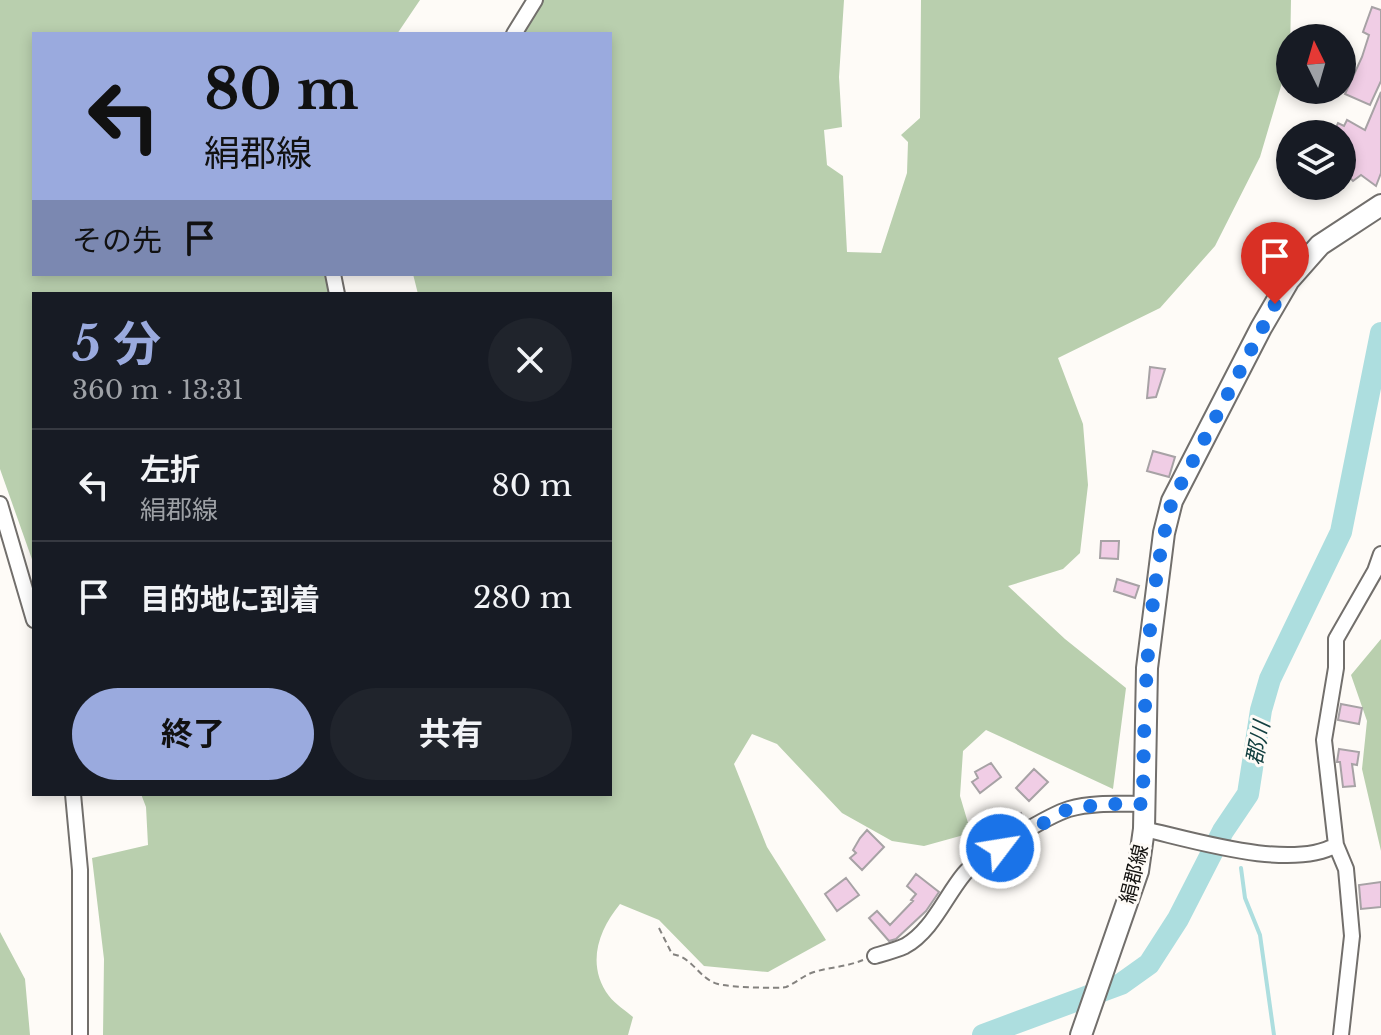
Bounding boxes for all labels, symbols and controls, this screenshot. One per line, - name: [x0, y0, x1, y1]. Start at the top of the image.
- north arrow: [1276, 24, 1356, 104]
- map controls: [1276, 24, 1356, 200]
- text: 80 m: [204, 55, 359, 124]
- icon: left: [72, 64, 176, 168]
- button: layers: [1276, 120, 1356, 200]
- text: 絹郡線: [204, 131, 312, 176]
- icon: arrive: [178, 216, 222, 260]
- text: その先: [72, 222, 162, 259]
- pin: [1241, 222, 1309, 304]
- icon: arrive: [1253, 234, 1297, 278]
- text: 5 分: [72, 314, 161, 374]
- button: close: [488, 318, 572, 402]
- text: 360 m · 13:31: [72, 374, 244, 406]
- text: 左折: [140, 451, 200, 488]
- icon: left: [72, 463, 116, 507]
- text: 80 m: [492, 467, 572, 504]
- text: 絹郡線: [140, 494, 218, 526]
- icon: arrive: [72, 575, 116, 619]
- text: 280 m: [473, 579, 572, 616]
- text: 目的地に到着: [140, 581, 320, 618]
- button: 終了: [72, 688, 314, 780]
- button: 共有: [330, 688, 572, 780]
- water label: 郡川: [1241, 717, 1276, 767]
- position arrow: [958, 806, 1042, 890]
- street label: 絹郡線: [1115, 842, 1153, 906]

